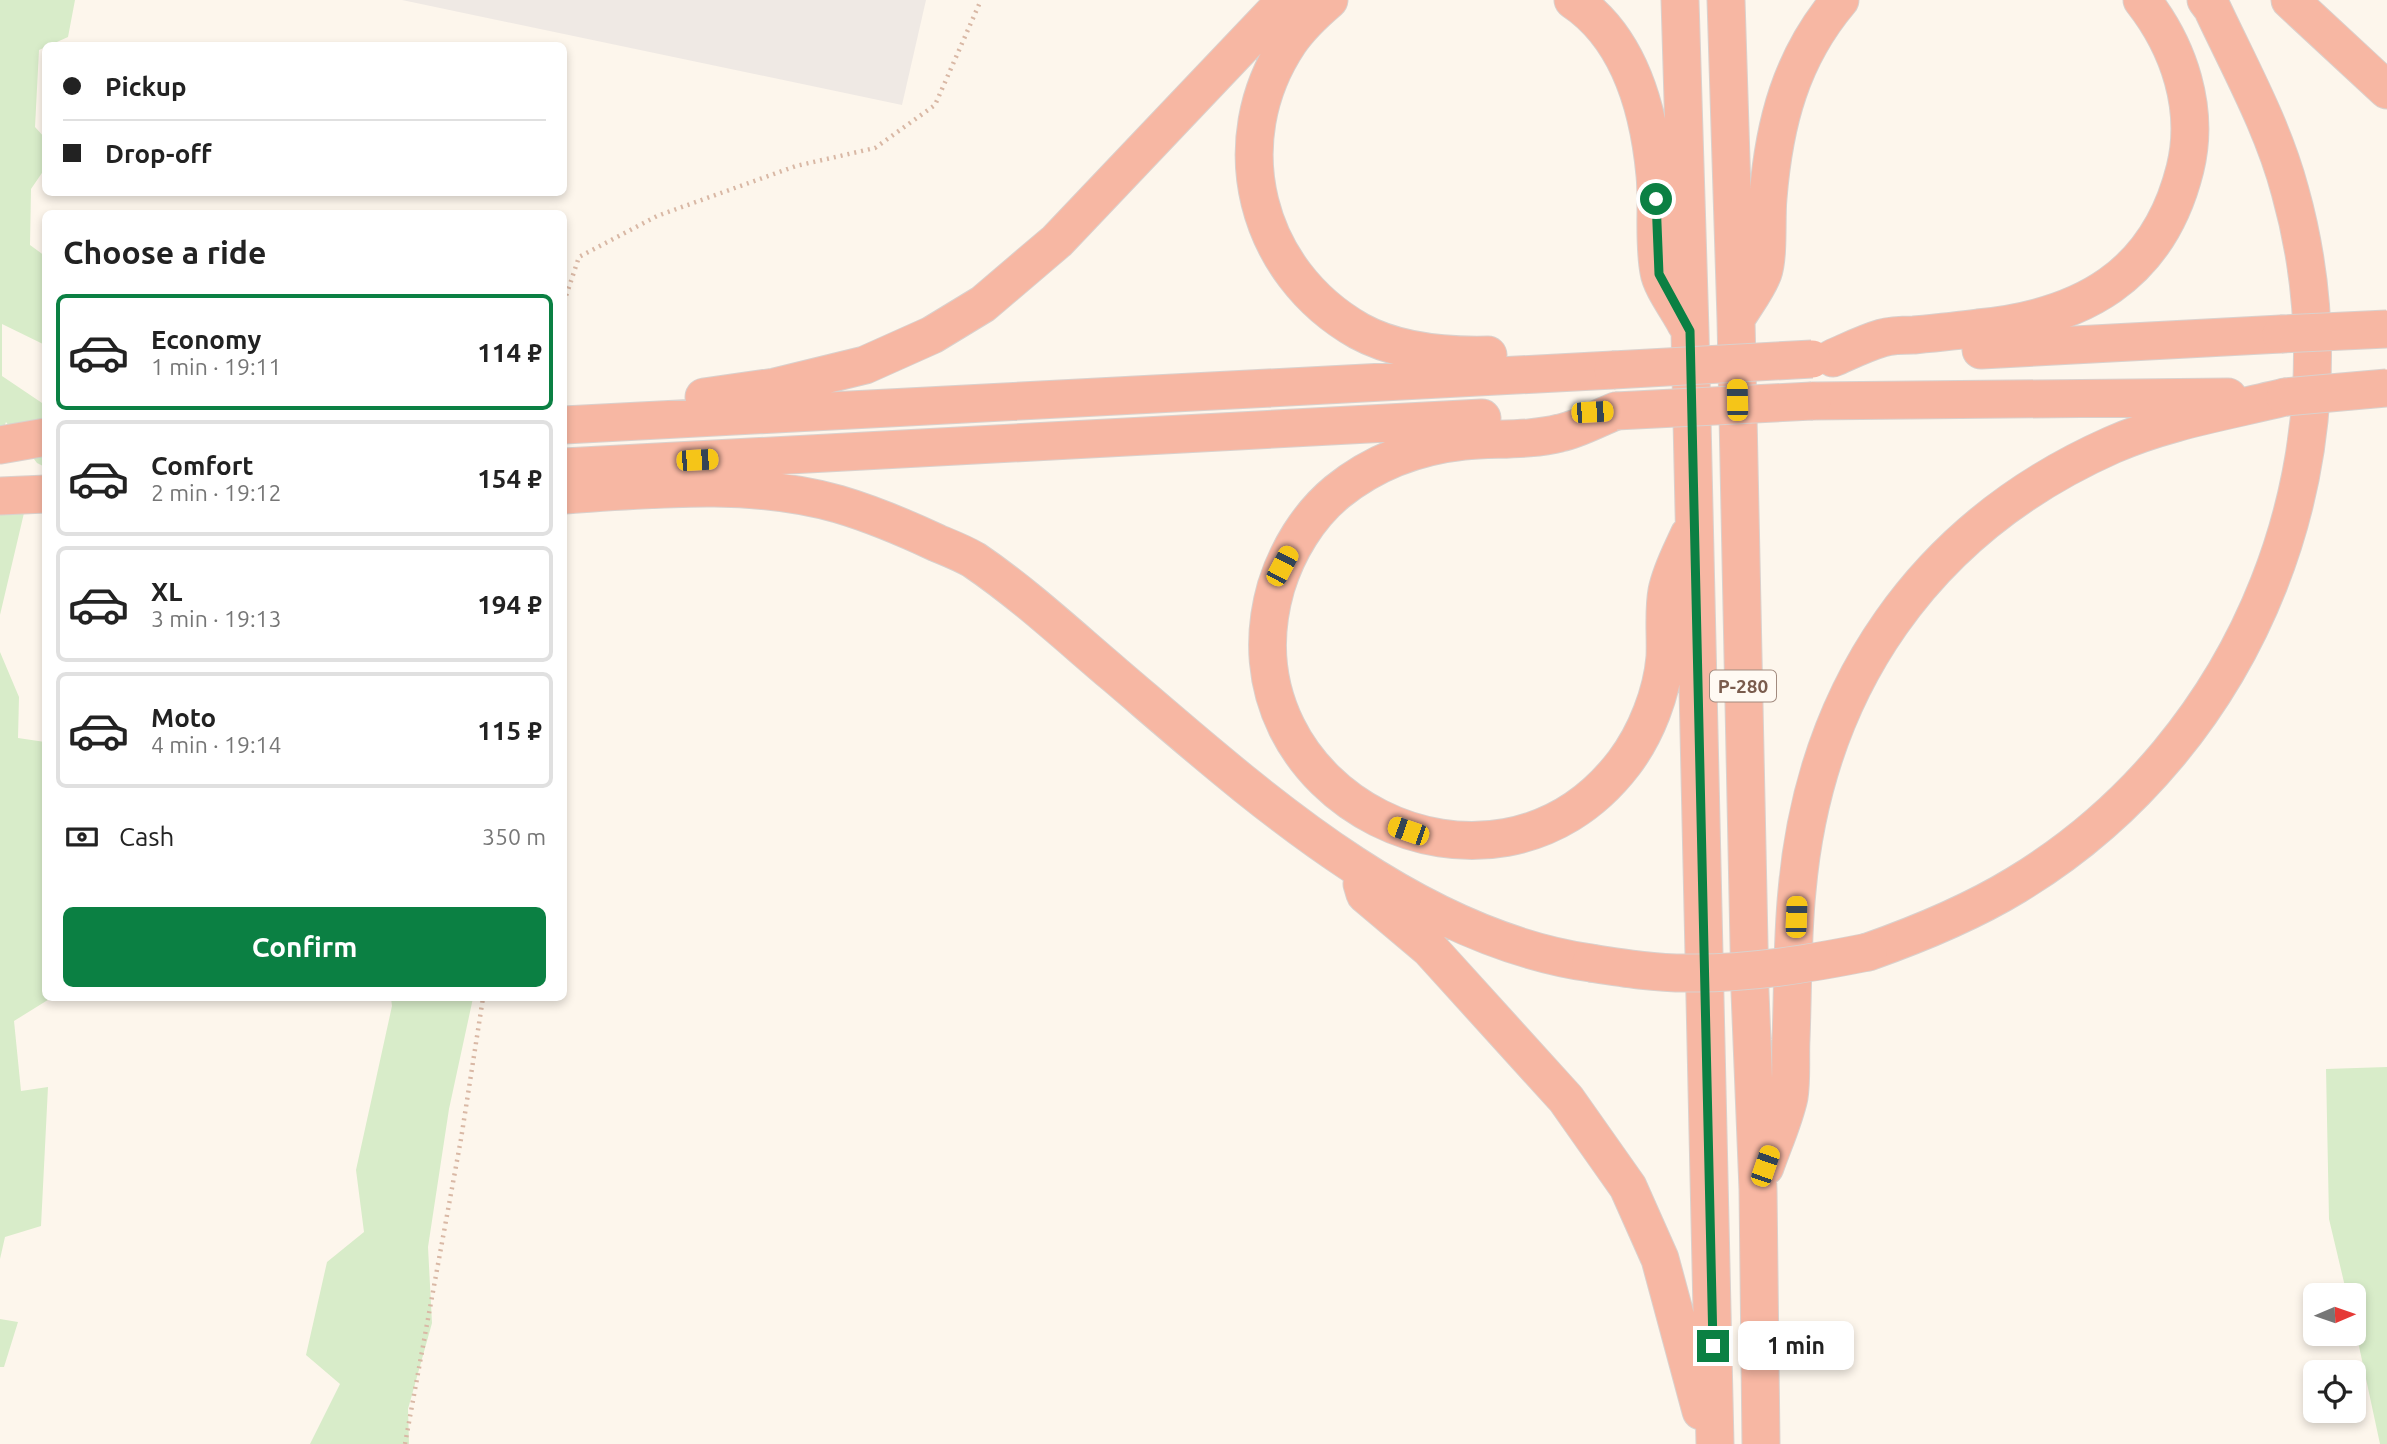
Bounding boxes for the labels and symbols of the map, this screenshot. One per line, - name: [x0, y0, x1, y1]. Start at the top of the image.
- route start: [1640, 183, 1672, 215]
- car: [1727, 379, 1748, 421]
- car: [1571, 400, 1614, 424]
- car: [676, 448, 719, 472]
- car: [1263, 543, 1302, 589]
- road number: Р-280: [1710, 670, 1776, 702]
- car: [1385, 814, 1432, 848]
- car: [1785, 896, 1808, 938]
- car: [1749, 1143, 1782, 1189]
- north arrow: [2303, 1283, 2366, 1346]
- callout: 1 min: [1738, 1322, 1853, 1370]
- route end: [1697, 1330, 1729, 1362]

